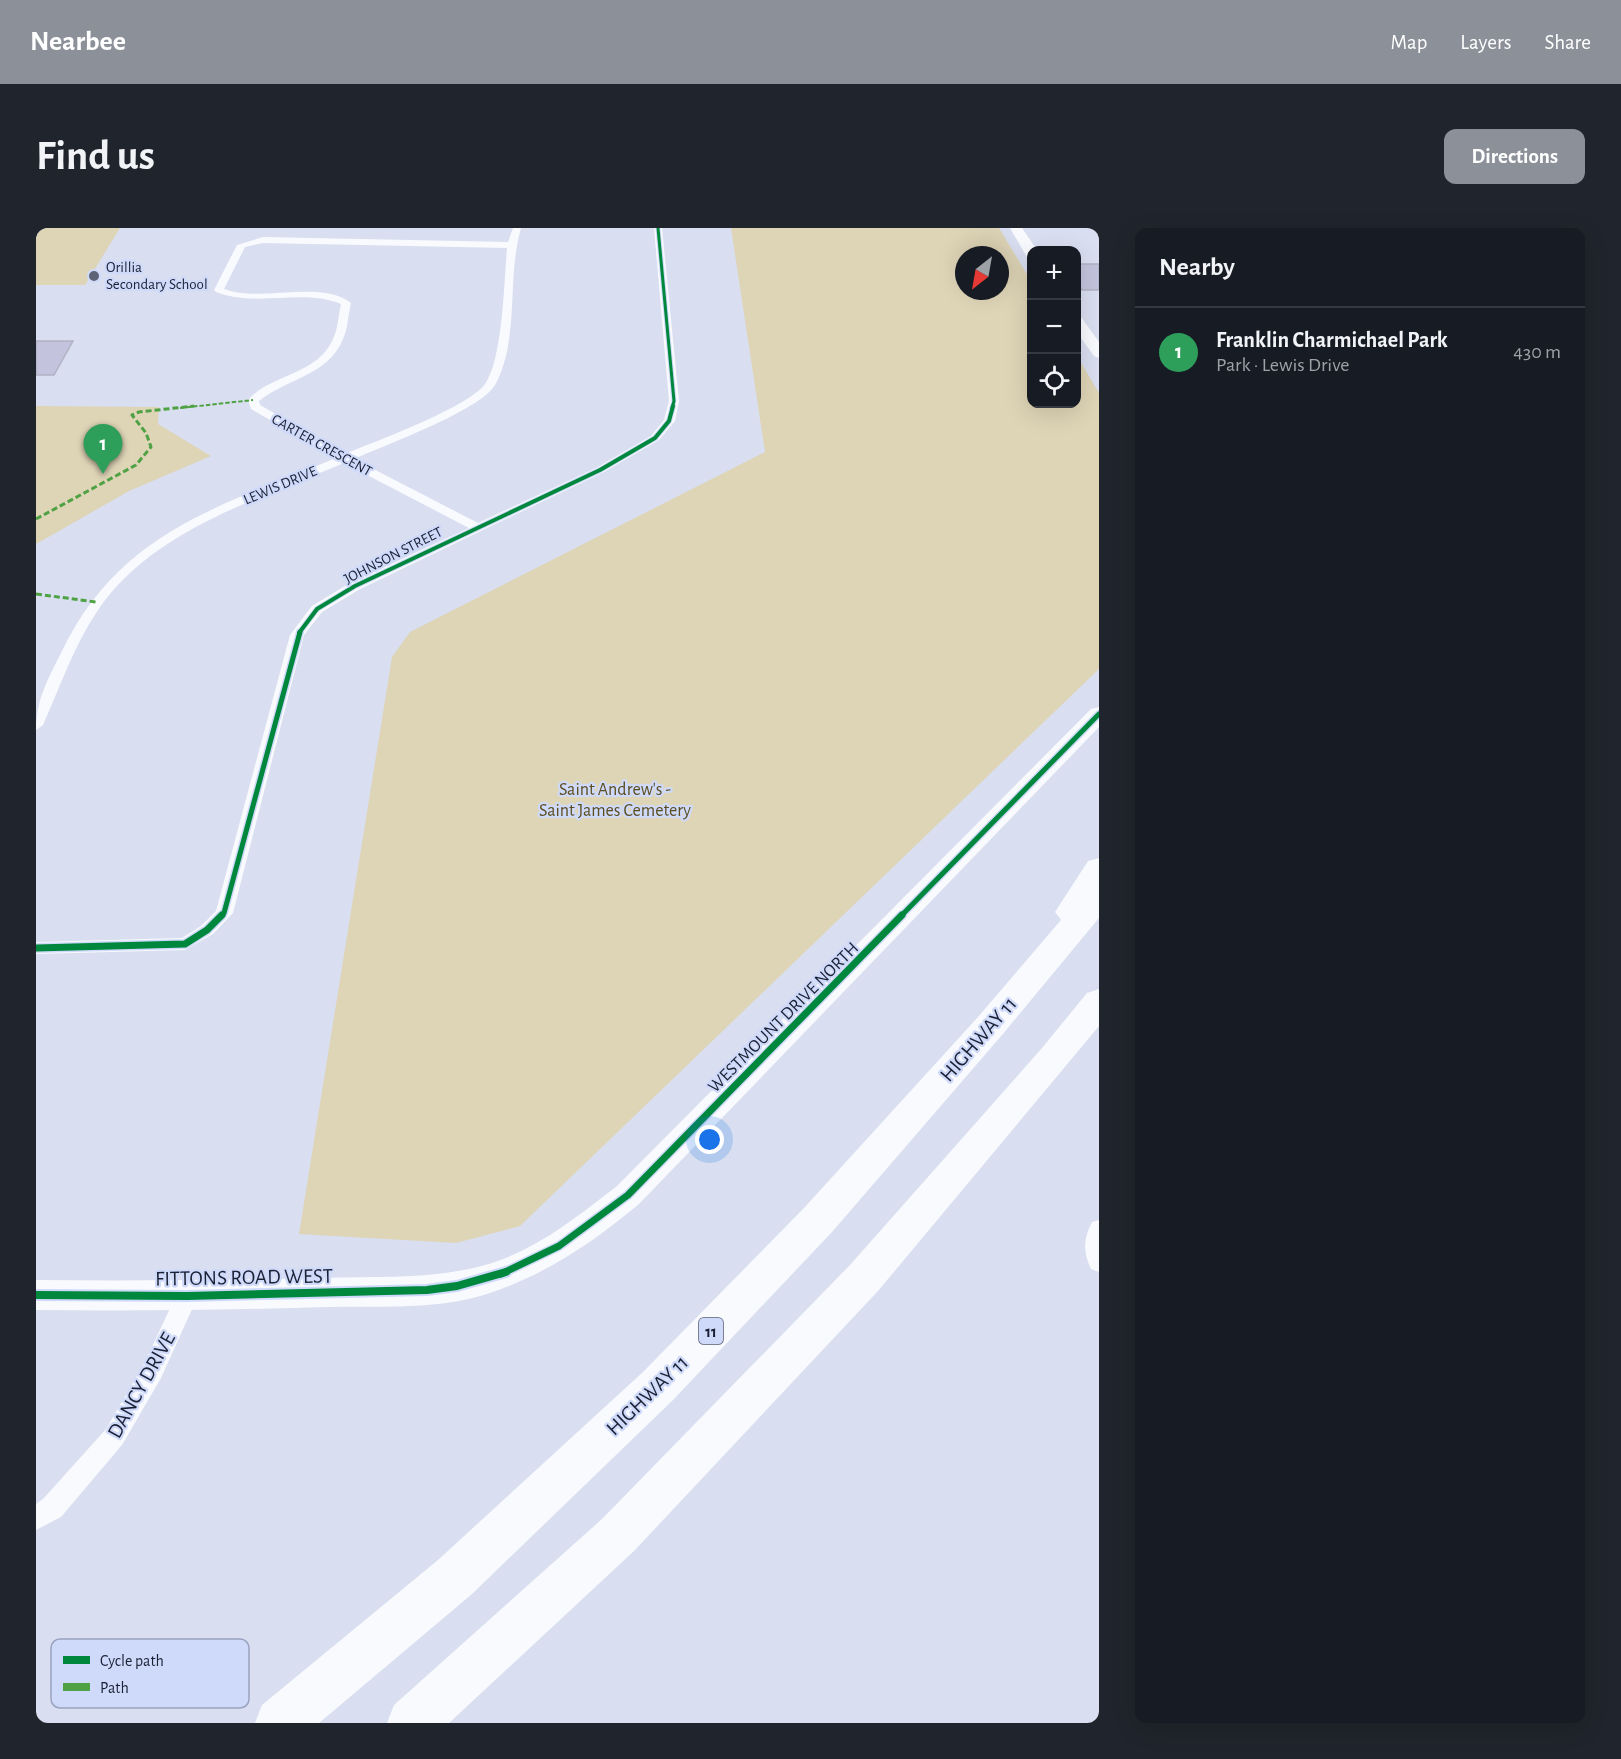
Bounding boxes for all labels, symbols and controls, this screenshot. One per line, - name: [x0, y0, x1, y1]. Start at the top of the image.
- text: Nearbee: [30, 28, 126, 56]
- text: Map: [1391, 32, 1427, 53]
- text: Layers: [1460, 32, 1511, 53]
- text: Share: [1544, 32, 1591, 53]
- button: Directions: [1444, 129, 1585, 184]
- text: Find us: [36, 135, 155, 177]
- north arrow: [955, 246, 1009, 300]
- map controls: [1027, 246, 1081, 408]
- button: +: [1027, 246, 1081, 300]
- text: Nearby: [1159, 254, 1235, 280]
- place label: Orillia Secondary School: [106, 260, 208, 292]
- marker: Orillia Secondary School: [87, 269, 101, 283]
- button: −: [1027, 300, 1081, 354]
- text: Franklin Charmichael Park: [1216, 329, 1448, 351]
- text: 1: [1175, 342, 1182, 362]
- text: 430 m: [1513, 342, 1561, 362]
- button: locate: [1027, 354, 1081, 408]
- text: Park · Lewis Drive: [1216, 355, 1350, 375]
- street label: CARTER CRESCENT: [269, 412, 375, 480]
- pin: 1: [84, 424, 122, 474]
- street label: LEWIS DRIVE: [241, 463, 319, 508]
- street label: JOHNSON STREET: [342, 524, 445, 587]
- park label: Saint Andrew's - Saint James Cemetery: [539, 781, 691, 820]
- street label: WESTMOUNT DRIVE NORTH: [705, 939, 862, 1096]
- street label: HIGHWAY 11: [936, 993, 1021, 1086]
- your location: [695, 1125, 724, 1154]
- street label: FITTONS ROAD WEST: [155, 1265, 333, 1290]
- road number: 11: [699, 1318, 723, 1344]
- street label: DANCY DRIVE: [104, 1329, 179, 1442]
- street label: HIGHWAY 11: [602, 1351, 692, 1439]
- legend: [51, 1639, 249, 1708]
- text: Cycle path: [100, 1653, 164, 1670]
- text: Path: [100, 1680, 129, 1696]

